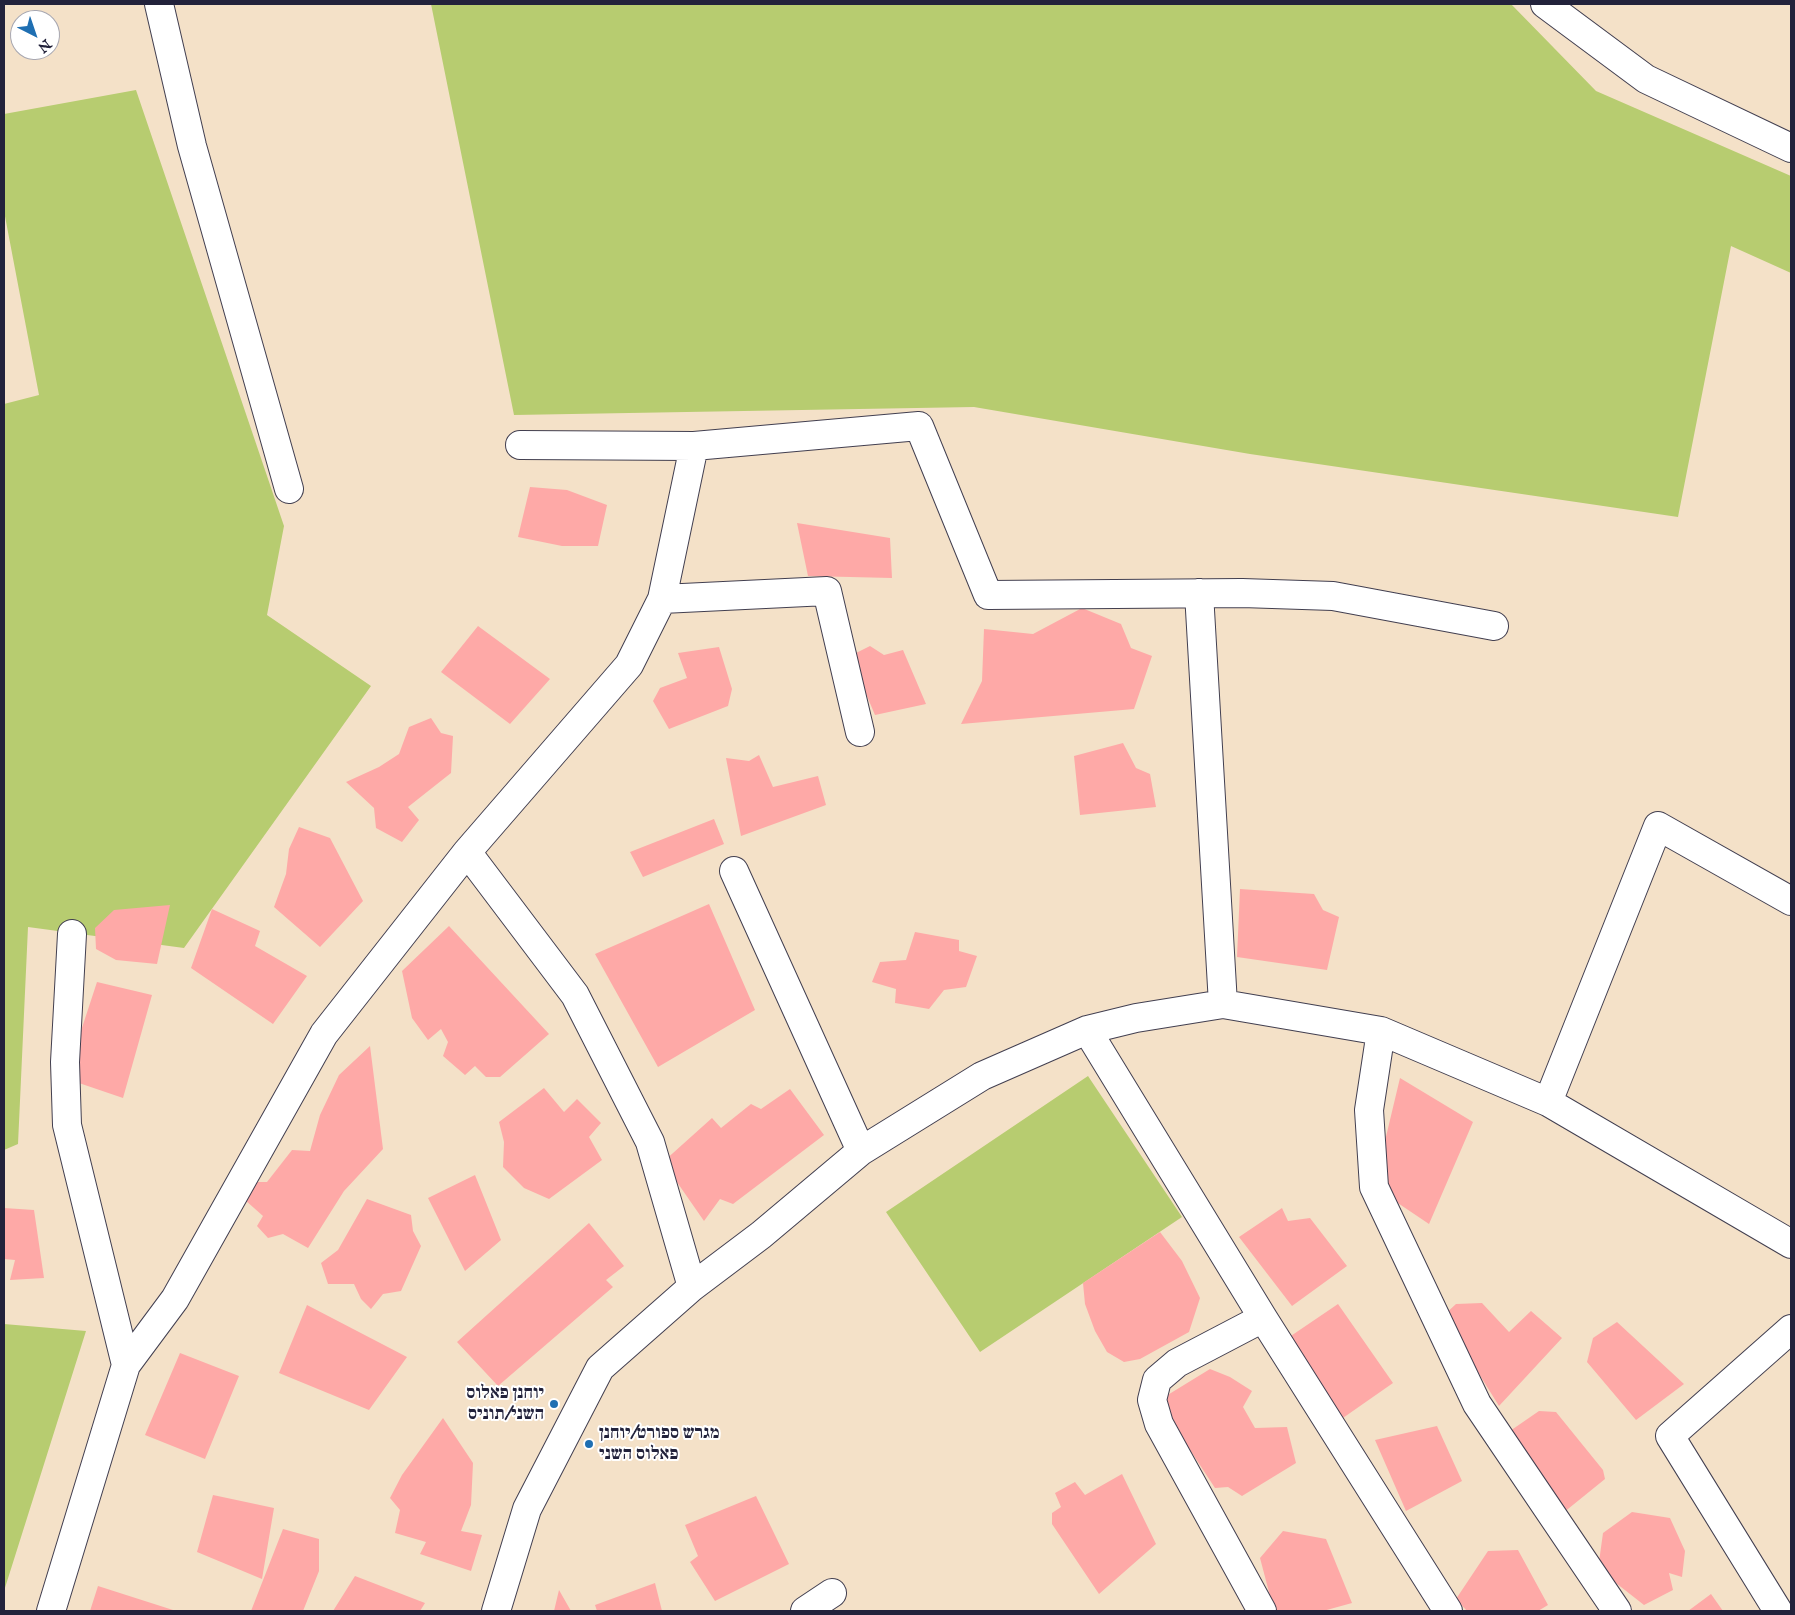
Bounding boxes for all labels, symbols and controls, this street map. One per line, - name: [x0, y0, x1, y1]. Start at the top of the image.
- north arrow: [10, 10, 60, 60]
- text: N: [34, 35, 55, 56]
- place label: יוחנן פאלוס השני/תוניס: [466, 1383, 544, 1426]
- marker: יוחנן פאלוס השני/תוניס: [548, 1398, 560, 1410]
- place label: מגרש ספורט/יוחנן פאלוס השני: [599, 1423, 720, 1466]
- marker: מגרש ספורט/יוחנן פאלוס השני: [583, 1438, 595, 1450]

